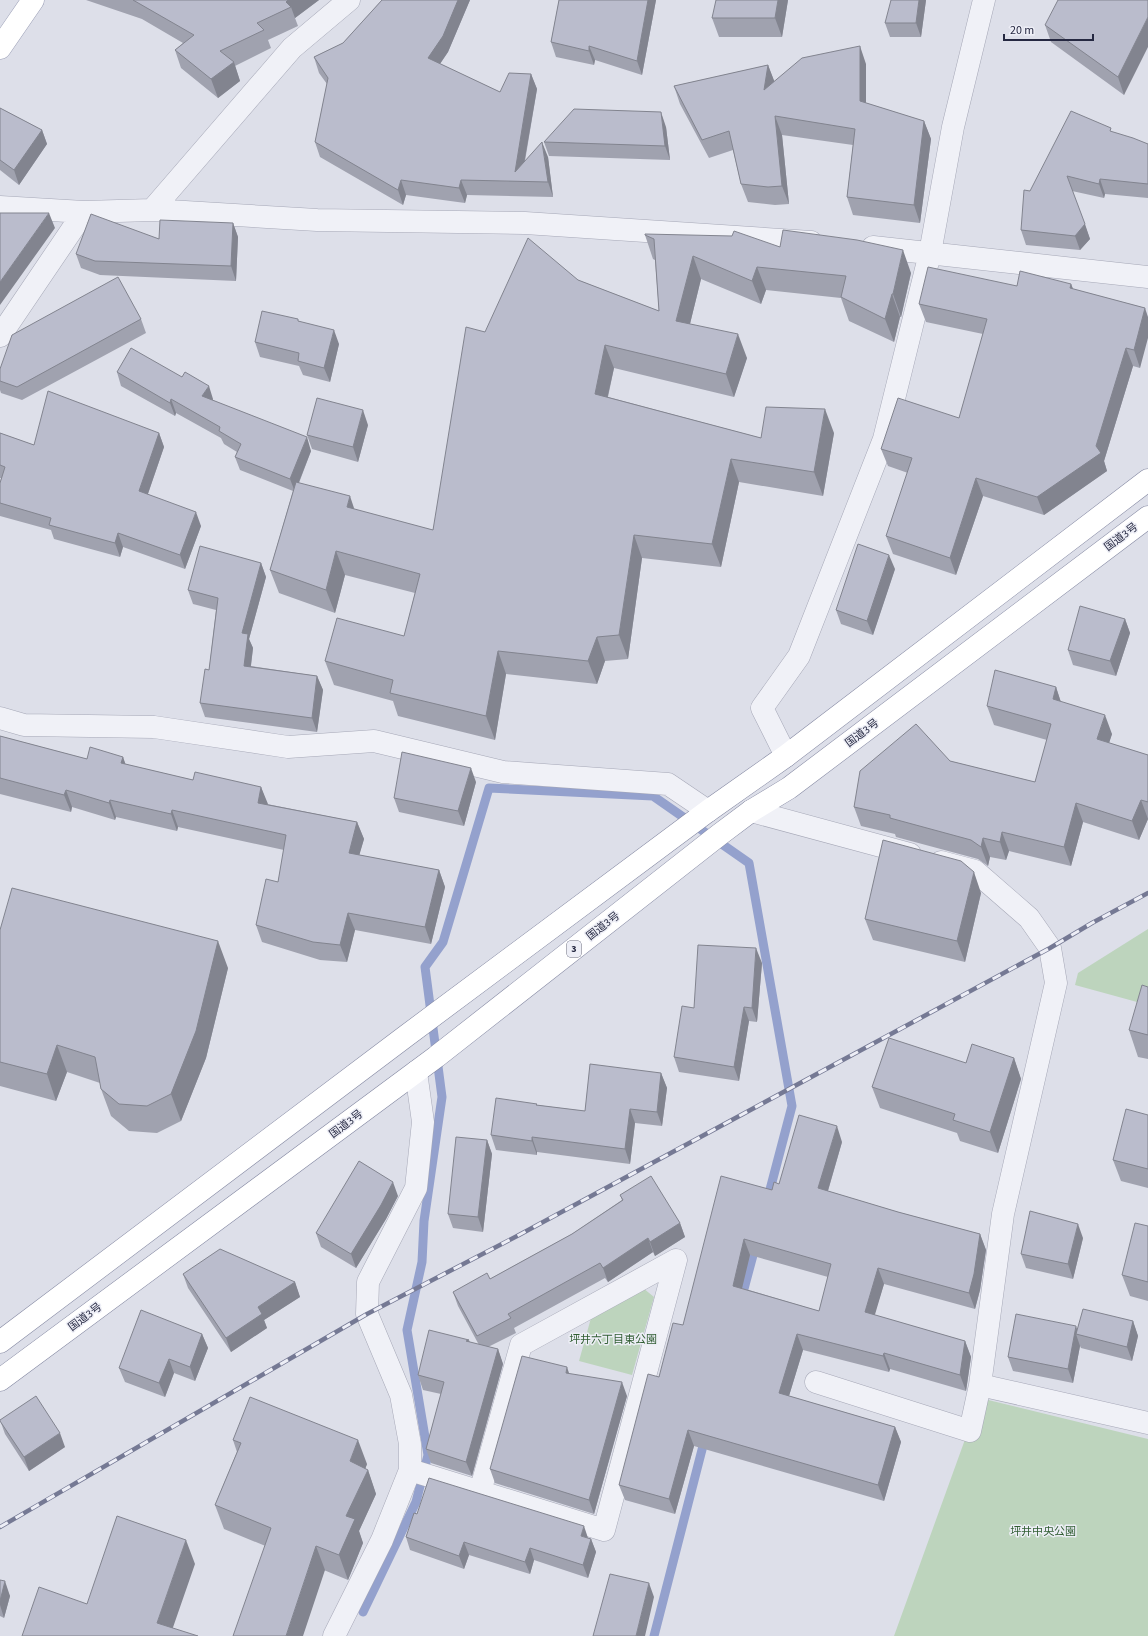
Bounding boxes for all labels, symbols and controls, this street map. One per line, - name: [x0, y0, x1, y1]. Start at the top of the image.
- scale bar: [1004, 16, 1093, 42]
- text: 20 m: [1010, 22, 1034, 39]
- street label: 国道3号: [1101, 519, 1141, 555]
- street label: 国道3号: [842, 715, 882, 751]
- street label: 国道3号: [583, 908, 623, 944]
- road number: 3: [567, 941, 581, 957]
- street label: 国道3号: [326, 1106, 366, 1142]
- street label: 国道3号: [65, 1299, 105, 1335]
- park label: 坪井六丁目東公園: [569, 1332, 657, 1347]
- park label: 坪井中央公園: [1010, 1524, 1076, 1539]

